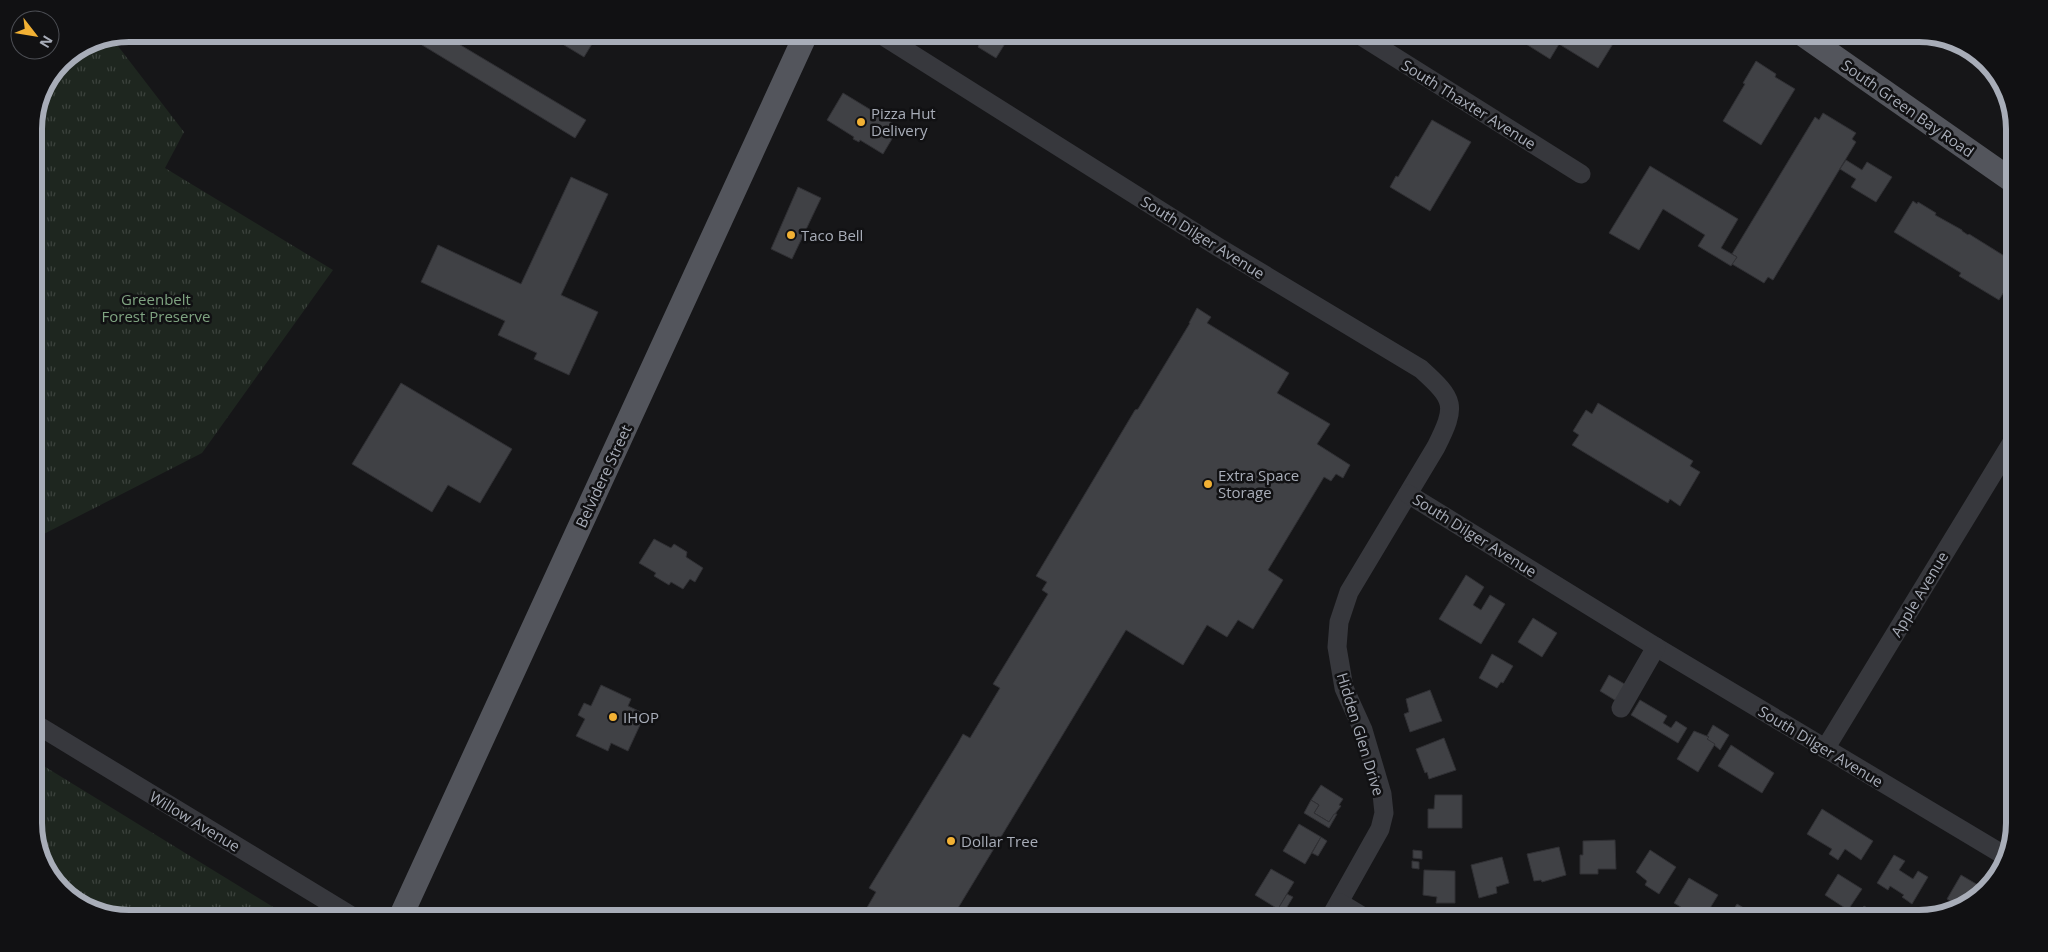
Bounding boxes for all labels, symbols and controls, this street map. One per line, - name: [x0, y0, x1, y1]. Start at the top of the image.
- north arrow: [10, 10, 60, 60]
- text: N: [35, 32, 58, 52]
- street label: South Thaxter Avenue: [1398, 55, 1540, 153]
- street label: South Green Bay Road: [1838, 55, 1978, 161]
- place label: Pizza Hut Delivery: [871, 103, 936, 140]
- marker: Pizza Hut Delivery: [855, 116, 867, 128]
- street label: South Dilger Avenue: [1137, 191, 1269, 283]
- place label: Taco Bell: [801, 225, 863, 245]
- marker: Taco Bell: [785, 229, 797, 241]
- park label: Greenbelt Forest Preserve: [102, 289, 210, 326]
- street label: Belvidere Street: [570, 421, 636, 531]
- place label: Extra Space Storage: [1218, 465, 1299, 502]
- marker: Extra Space Storage: [1202, 478, 1214, 490]
- street label: South Dilger Avenue: [1409, 489, 1541, 581]
- street label: Apple Avenue: [1886, 548, 1952, 640]
- street label: Hidden Glen Drive: [1333, 670, 1389, 798]
- street label: South Dilger Avenue: [1755, 701, 1887, 791]
- place label: IHOP: [623, 707, 659, 727]
- marker: IHOP: [607, 711, 619, 723]
- street label: Willow Avenue: [146, 786, 244, 856]
- place label: Dollar Tree: [961, 831, 1038, 851]
- marker: Dollar Tree: [945, 835, 957, 847]

